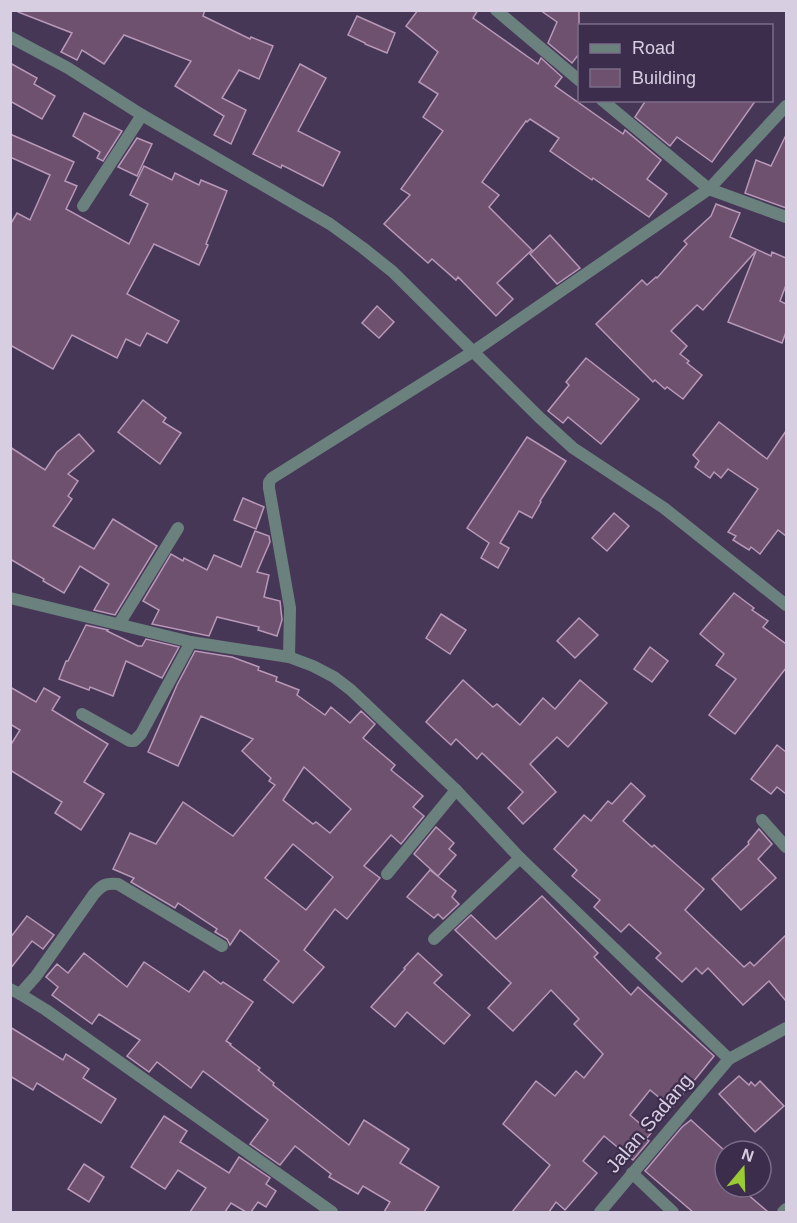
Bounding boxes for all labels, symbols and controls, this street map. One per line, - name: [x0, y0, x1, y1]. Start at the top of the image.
- legend: [578, 24, 773, 102]
- text: Road: [632, 38, 675, 58]
- text: Building: [632, 68, 696, 88]
- street label: Jalan Sadang: [601, 1069, 697, 1177]
- north arrow: [713, 1139, 773, 1199]
- text: N: [739, 1145, 756, 1165]

